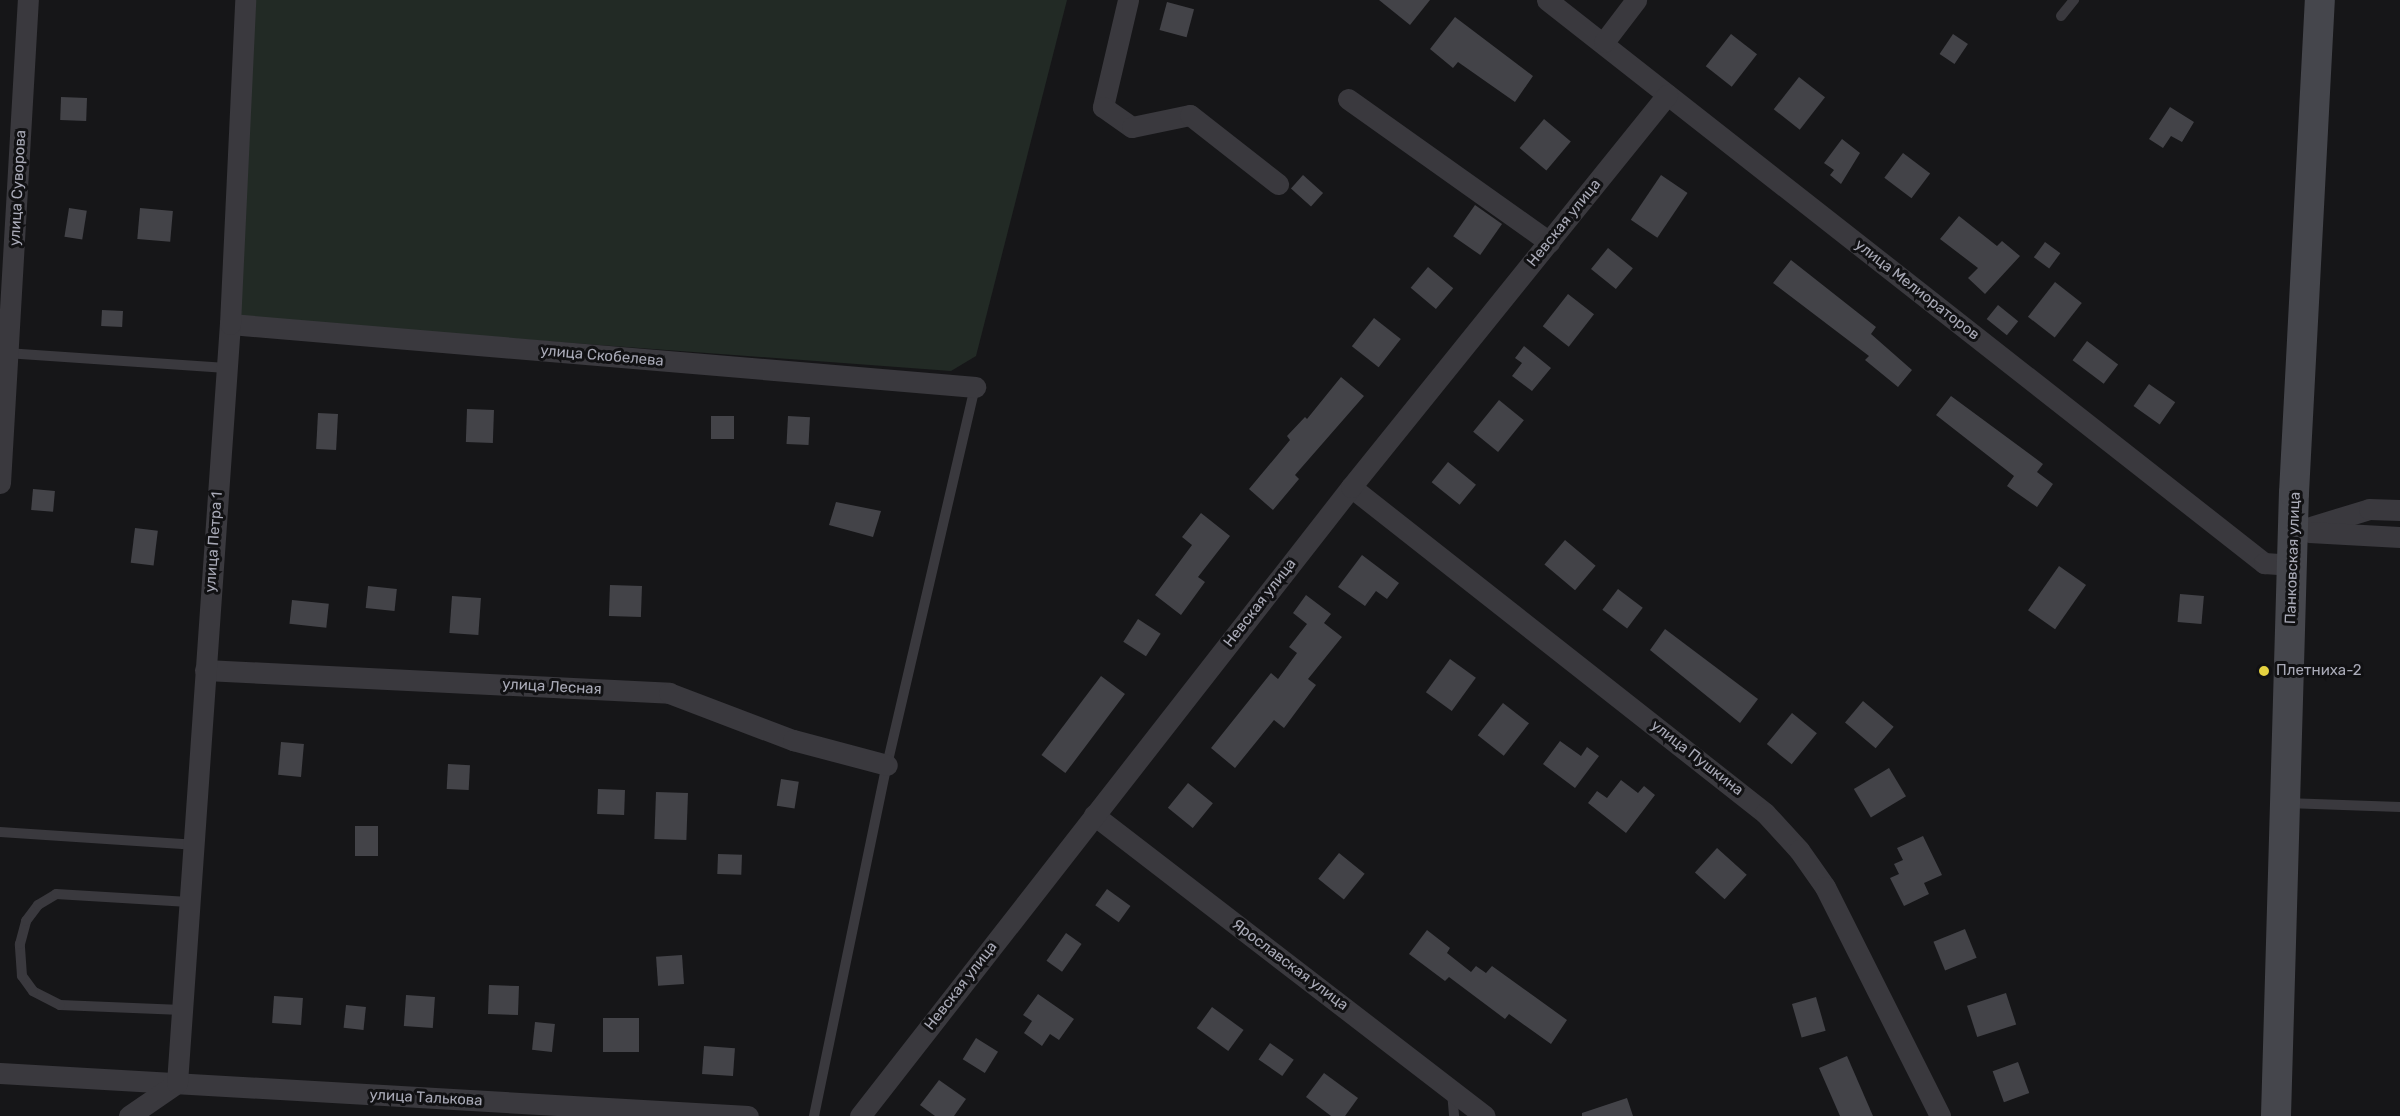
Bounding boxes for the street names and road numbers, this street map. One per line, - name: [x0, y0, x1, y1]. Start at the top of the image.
- street label: улица Суворова: [6, 129, 30, 247]
- street label: Невская улица: [1523, 176, 1605, 270]
- street label: улица Мелиораторов: [1851, 236, 1983, 344]
- street label: улица Скобелева: [539, 342, 665, 370]
- street label: улица Петра 1: [202, 491, 226, 593]
- street label: Панковская улица: [2282, 492, 2304, 624]
- street label: Невская улица: [1220, 555, 1300, 651]
- street label: улица Лесная: [502, 675, 602, 699]
- street label: улица Пушкина: [1647, 716, 1747, 800]
- street label: Ярославская улица: [1228, 915, 1352, 1015]
- street label: Невская улица: [921, 938, 1001, 1034]
- street label: улица Талькова: [369, 1086, 483, 1110]

